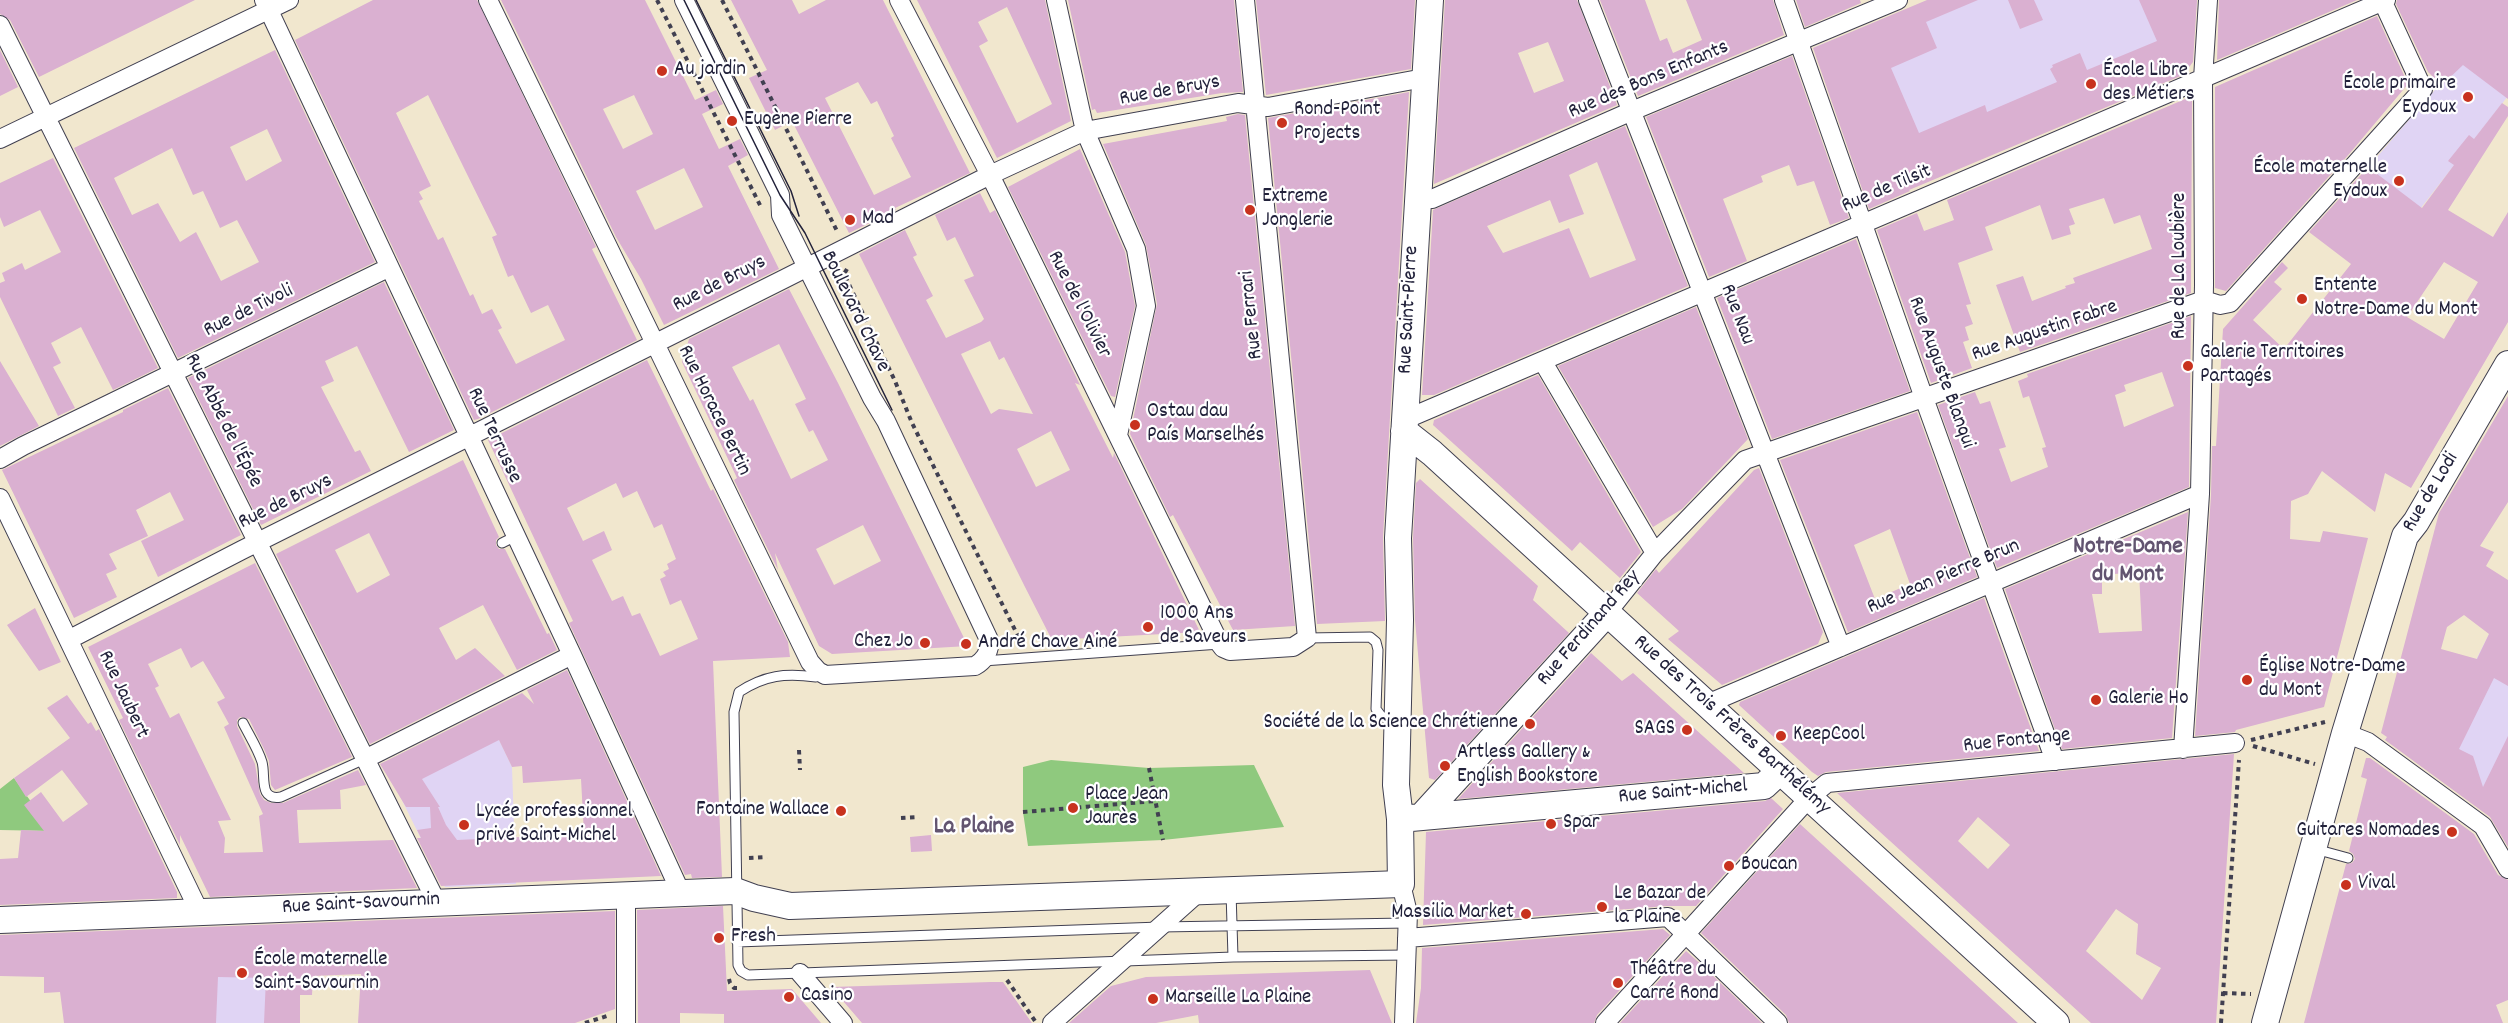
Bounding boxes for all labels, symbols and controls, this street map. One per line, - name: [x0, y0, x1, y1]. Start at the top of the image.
- street label: Rue des Bons Enfants: [1565, 36, 1733, 126]
- place label: Au jardin: [674, 58, 746, 84]
- place label: École Libre des Métiers: [2103, 59, 2195, 109]
- marker: Au jardin: [655, 64, 669, 78]
- street label: Rue de Bruys: [1118, 71, 1222, 113]
- place label: École primaire Eydoux: [2343, 72, 2456, 122]
- marker: École Libre des Métiers: [2084, 77, 2098, 91]
- marker: École primaire Eydoux: [2461, 90, 2475, 104]
- place label: Rond-Point Projects: [1294, 98, 1380, 148]
- place label: Eugène Pierre: [744, 108, 852, 134]
- marker: Eugène Pierre: [725, 114, 739, 128]
- marker: Rond-Point Projects: [1275, 116, 1289, 130]
- place label: École maternelle Eydoux: [2253, 156, 2387, 206]
- street label: Rue de Tilsit: [1838, 160, 1936, 220]
- marker: École maternelle Eydoux: [2392, 174, 2406, 188]
- place label: Extreme Jonglerie: [1262, 185, 1333, 235]
- street label: Rue de La Loubière: [2168, 193, 2194, 339]
- marker: Extreme Jonglerie: [1243, 203, 1257, 217]
- place label: Mad: [862, 207, 894, 233]
- marker: Mad: [843, 213, 857, 227]
- street label: Rue Saint-Pierre: [1394, 245, 1426, 375]
- street label: Boulevard Chave: [814, 247, 894, 377]
- street label: Rue de l'Olivier: [1040, 247, 1116, 363]
- street label: Rue de Bruys: [669, 251, 771, 319]
- street label: Rue Ferrari: [1236, 269, 1270, 361]
- place label: Entente Notre-Dame du Mont: [2314, 274, 2478, 324]
- street label: Rue de Tivoli: [200, 280, 298, 344]
- street label: Rue Nau: [1713, 281, 1759, 349]
- marker: Entente Notre-Dame du Mont: [2295, 292, 2309, 306]
- street label: Rue Auguste Blanqui: [1901, 294, 1979, 452]
- street label: Rue Augustin Fabre: [1969, 295, 2121, 369]
- place label: Galerie Territoires Partagés: [2200, 341, 2344, 391]
- street label: Rue Horace Bertin: [671, 342, 755, 480]
- street label: Rue Abbé de l'Épée: [177, 350, 267, 492]
- marker: Galerie Territoires Partagés: [2181, 359, 2195, 373]
- street label: Rue Terrusse: [460, 384, 526, 488]
- place label: Ostau dau País Marselhés: [1147, 400, 1264, 450]
- marker: Ostau dau País Marselhés: [1128, 418, 1142, 432]
- street label: Rue de Lodi: [2398, 448, 2466, 538]
- street label: Rue de Bruys: [235, 469, 337, 537]
- street label: Rue Jean Pierre Brun: [1864, 534, 2024, 622]
- district label: Notre-Dame du Mont: [2073, 535, 2183, 591]
- street label: Rue Ferdinand Rey: [1533, 566, 1647, 692]
- place label: 1000 Ans de Saveurs: [1160, 602, 1247, 652]
- marker: 1000 Ans de Saveurs: [1141, 620, 1155, 634]
- place label: Chez Jo: [854, 630, 913, 656]
- place label: André Chave Ainé: [978, 631, 1117, 657]
- street label: Rue des Trois Frères Barthélémy: [1627, 631, 1835, 821]
- marker: Chez Jo: [918, 636, 932, 650]
- marker: André Chave Ainé: [959, 637, 973, 651]
- street label: Rue Jaubert: [91, 647, 153, 743]
- place label: Église Notre-Dame du Mont: [2259, 655, 2405, 705]
- marker: Église Notre-Dame du Mont: [2240, 673, 2254, 687]
- place label: Galerie Ho: [2108, 687, 2188, 713]
- marker: Galerie Ho: [2089, 693, 2103, 707]
- place label: Société de la Science Chrétienne: [1264, 711, 1518, 737]
- marker: Société de la Science Chrétienne: [1523, 717, 1537, 731]
- place label: SAGS: [1634, 717, 1675, 743]
- marker: SAGS: [1680, 723, 1694, 737]
- place label: KeepCool: [1793, 723, 1865, 749]
- street label: Rue Fontange: [1962, 724, 2072, 760]
- marker: KeepCool: [1774, 729, 1788, 743]
- place label: Artless Gallery & English Bookstore: [1457, 741, 1598, 791]
- marker: Artless Gallery & English Bookstore: [1438, 759, 1452, 773]
- street label: Rue Saint-Michel: [1617, 775, 1749, 811]
- place label: Place Jean Jaurès: [1085, 783, 1168, 833]
- place label: Fontaine Wallace: [696, 798, 829, 824]
- place label: Lycée professionnel privé Saint-Michel: [476, 800, 633, 850]
- marker: Place Jean Jaurès: [1066, 801, 1080, 815]
- marker: Fontaine Wallace: [834, 804, 848, 818]
- place label: Spar: [1563, 811, 1600, 837]
- district label: La Plaine: [934, 815, 1014, 843]
- marker: Spar: [1544, 817, 1558, 831]
- marker: Lycée professionnel privé Saint-Michel: [457, 818, 471, 832]
- place label: Guitares Nomades: [2296, 819, 2440, 845]
- marker: Guitares Nomades: [2445, 825, 2459, 839]
- place label: Boucan: [1741, 853, 1797, 879]
- marker: Boucan: [1722, 859, 1736, 873]
- place label: Vival: [2358, 872, 2396, 898]
- marker: Vival: [2339, 878, 2353, 892]
- place label: Le Bazar de la Plaine: [1614, 882, 1706, 932]
- street label: Rue Saint-Savournin: [281, 888, 441, 922]
- marker: Le Bazar de la Plaine: [1595, 900, 1609, 914]
- place label: Massilia Market: [1391, 901, 1514, 927]
- marker: Massilia Market: [1519, 907, 1533, 921]
- place label: Fresh: [731, 925, 776, 951]
- marker: Fresh: [712, 931, 726, 945]
- place label: École maternelle Saint-Savournin: [254, 948, 388, 998]
- place label: Théâtre du Carré Rond: [1630, 958, 1719, 1008]
- marker: École maternelle Saint-Savournin: [235, 966, 249, 980]
- marker: Théâtre du Carré Rond: [1611, 976, 1625, 990]
- place label: Casino: [801, 984, 853, 1010]
- place label: Marseille La Plaine: [1165, 986, 1311, 1012]
- marker: Casino: [782, 990, 796, 1004]
- marker: Marseille La Plaine: [1146, 992, 1160, 1006]

